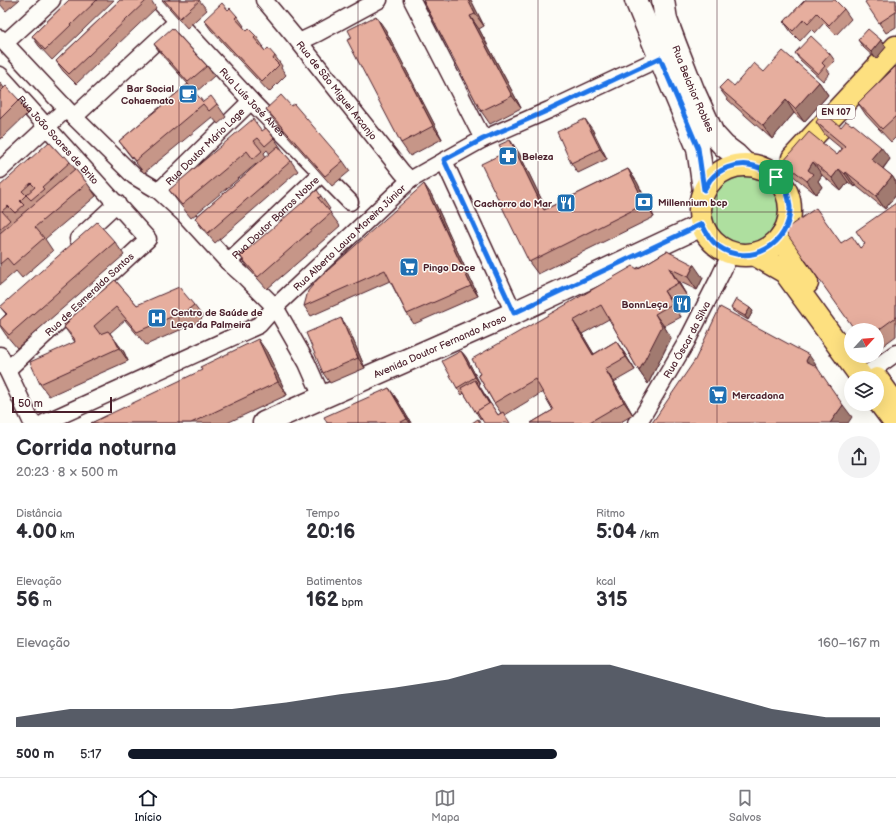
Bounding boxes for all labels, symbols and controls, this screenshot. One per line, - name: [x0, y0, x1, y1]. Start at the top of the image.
- street label: Rua de São Miguel Arcanjo: [293, 39, 379, 143]
- street label: Rua Belchior Robles: [669, 44, 716, 134]
- street label: Rua Luís José Alves: [216, 66, 287, 139]
- place label: Bar Social Cohaemato: [121, 83, 174, 107]
- cafe icon: Bar Social Cohaemato: [177, 83, 199, 105]
- street label: Rua João Soares de Brito: [14, 93, 101, 187]
- road number: EN 107: [817, 105, 855, 119]
- street label: Rua Doutor Mário Lage: [163, 106, 247, 188]
- pharmacy icon: Beleza: [497, 145, 519, 167]
- place label: Beleza: [522, 151, 554, 163]
- pin: [759, 160, 793, 194]
- icon: arrive: [765, 166, 787, 188]
- street label: Rua Doutor Barros Nobre: [230, 174, 322, 262]
- street label: Rua Alberto Laura Moreira Júnior: [291, 182, 409, 294]
- bank icon: Millennium bcp: [633, 191, 655, 213]
- restaurant icon: Cachorro do Mar: [555, 192, 577, 214]
- place label: Millennium bcp: [658, 197, 728, 209]
- place label: Cachorro do Mar: [474, 198, 553, 210]
- street label: Rua de Esmeralda Santos: [43, 250, 137, 339]
- supermarket icon: Pingo Doce: [398, 256, 420, 278]
- place label: Pingo Doce: [423, 262, 475, 274]
- restaurant icon: BonnLeça: [671, 293, 693, 315]
- place label: BonnLeça: [622, 299, 668, 311]
- street label: Rua Óscar da Silva: [661, 299, 713, 381]
- hospital icon: Centro de Saúde de Leça da Palmeira: [146, 307, 168, 329]
- place label: Centro de Saúde de Leça da Palmeira: [171, 307, 263, 331]
- street label: Avenida Doutor Fernando Aroso: [372, 312, 509, 381]
- north arrow: [844, 323, 884, 363]
- map controls: [844, 323, 884, 411]
- button: layers: [844, 371, 884, 411]
- supermarket icon: Mercadona: [707, 384, 729, 406]
- place label: Mercadona: [732, 390, 784, 402]
- scale bar: [12, 395, 112, 414]
- text: 50 m: [18, 397, 43, 410]
- text: Corrida noturna: [16, 435, 177, 462]
- button: share: [838, 436, 880, 478]
- text: 20:23 · 8 × 500 m: [16, 464, 118, 480]
- text: Distância: [16, 507, 62, 520]
- text: Tempo: [306, 507, 340, 520]
- text: Ritmo: [596, 507, 625, 520]
- text: 4.00: [16, 520, 57, 544]
- text: 20:16: [306, 520, 355, 544]
- text: 5:04: [596, 520, 637, 544]
- text: km: [57, 528, 75, 541]
- text: /km: [637, 528, 659, 541]
- text: Elevação: [16, 575, 62, 588]
- text: Batimentos: [306, 575, 362, 588]
- text: kcal: [596, 575, 616, 588]
- text: 56: [16, 588, 40, 612]
- text: 162: [306, 588, 339, 612]
- text: 315: [596, 588, 628, 612]
- text: m: [40, 596, 52, 609]
- text: bpm: [339, 596, 363, 609]
- text: Elevação: [16, 635, 70, 651]
- text: 160–167 m: [818, 635, 880, 651]
- text: 500 m: [16, 746, 54, 762]
- text: 5:17: [80, 746, 102, 762]
- tab: Início: [135, 787, 162, 824]
- tab: Mapa: [431, 787, 460, 824]
- tab: Salvos: [729, 787, 761, 824]

